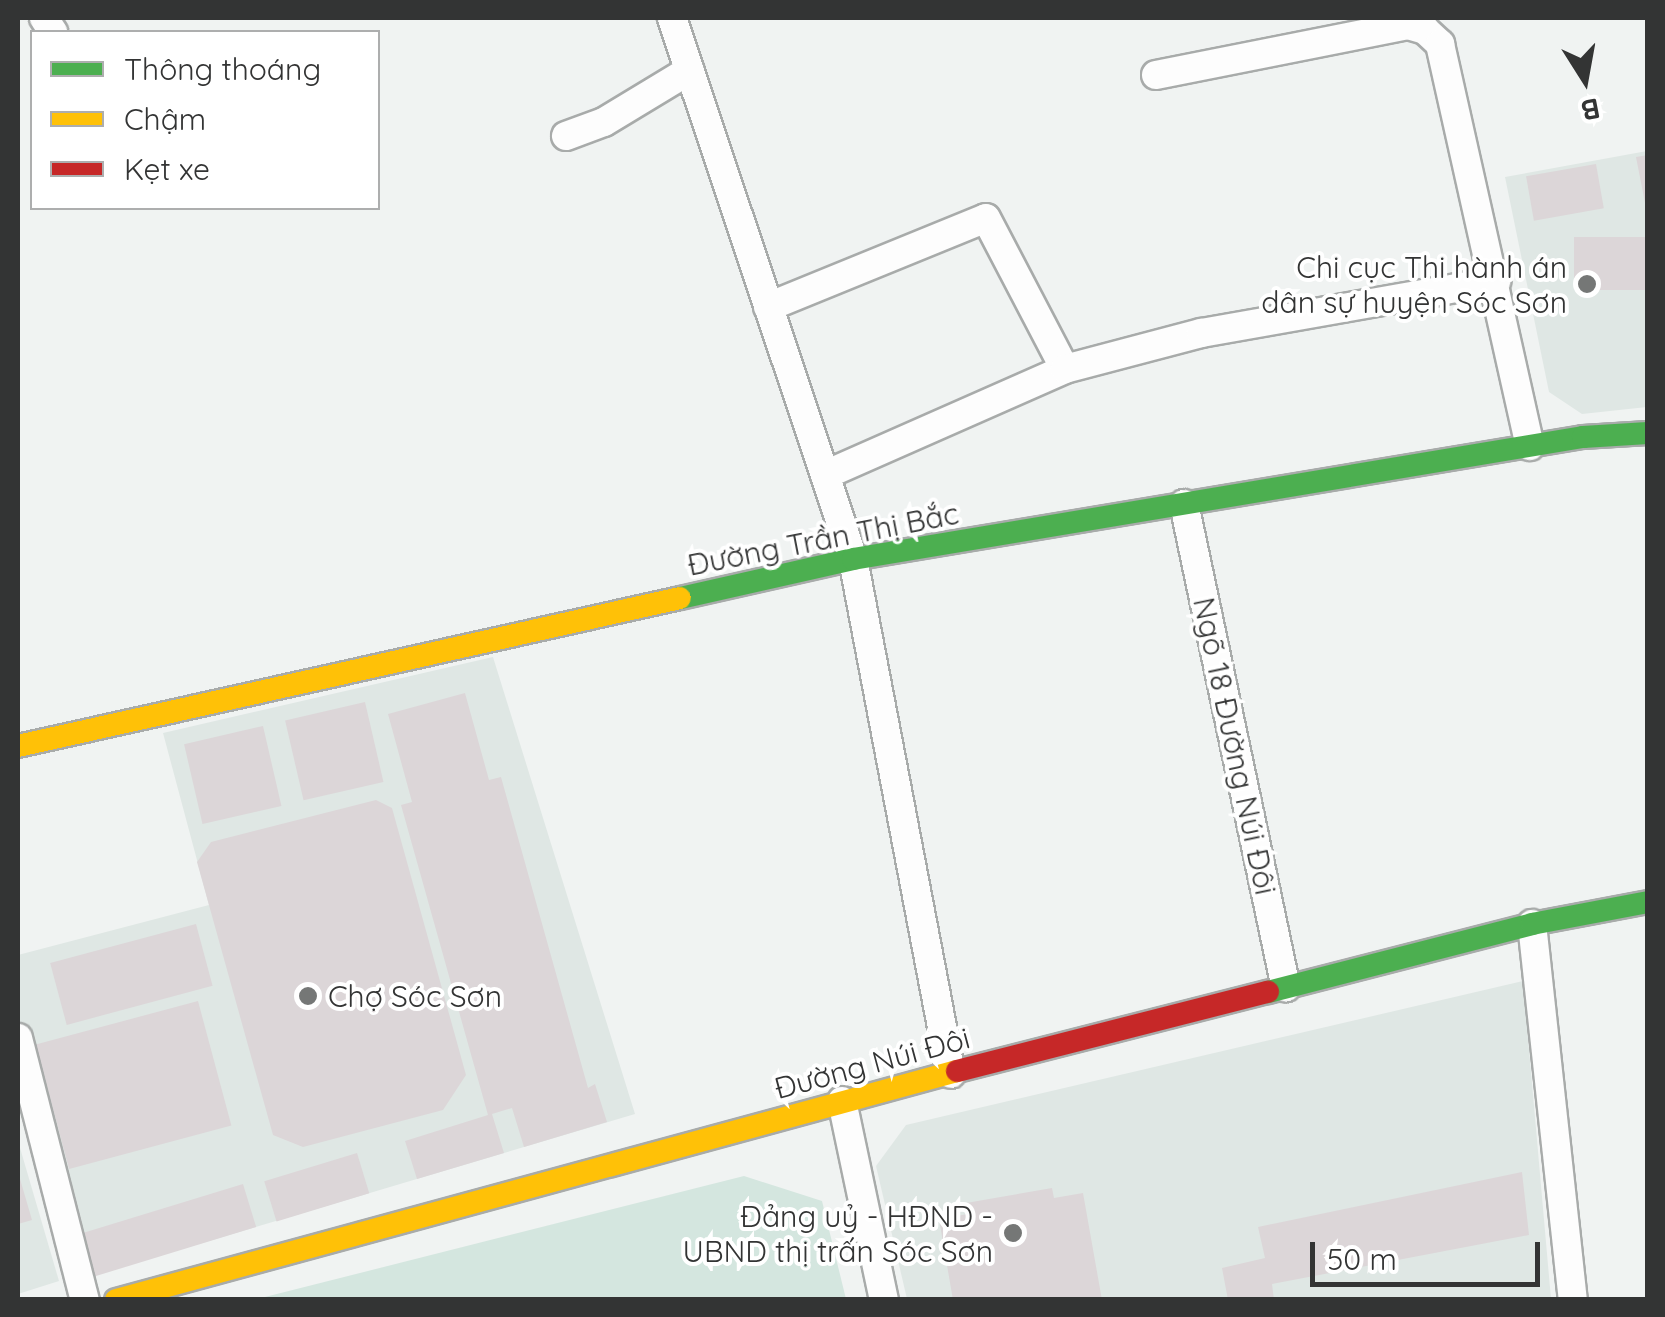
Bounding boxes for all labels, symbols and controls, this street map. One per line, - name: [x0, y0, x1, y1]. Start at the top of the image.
- legend: [30, 30, 380, 210]
- north arrow: [1535, 30, 1635, 130]
- text: Thông thoáng: [124, 50, 321, 88]
- text: B: [1578, 91, 1603, 129]
- text: Chậm: [124, 100, 206, 138]
- text: Kẹt xe: [124, 150, 210, 188]
- place label: Chi cục Thi hành án dân sự huyện Sóc Sơn: [1261, 249, 1567, 320]
- marker: Chi cục Thi hành án dân sự huyện Sóc Sơn: [1576, 273, 1598, 295]
- street label: Đường Trần Thị Bắc: [684, 495, 962, 583]
- street label: Ngõ 18 Đường Núi Đôi: [1186, 594, 1284, 898]
- place label: Chợ Sóc Sơn: [328, 978, 502, 1014]
- marker: Chợ Sóc Sơn: [297, 985, 319, 1007]
- street label: Đường Núi Đôi: [770, 1020, 974, 1106]
- place label: Đảng uỷ - HĐND - UBND thị trấn Sóc Sơn: [683, 1198, 993, 1268]
- marker: Đảng uỷ - HĐND - UBND thị trấn Sóc Sơn: [1002, 1222, 1024, 1244]
- scale bar: [1315, 1222, 1545, 1284]
- text: 50 m: [1327, 1240, 1397, 1278]

